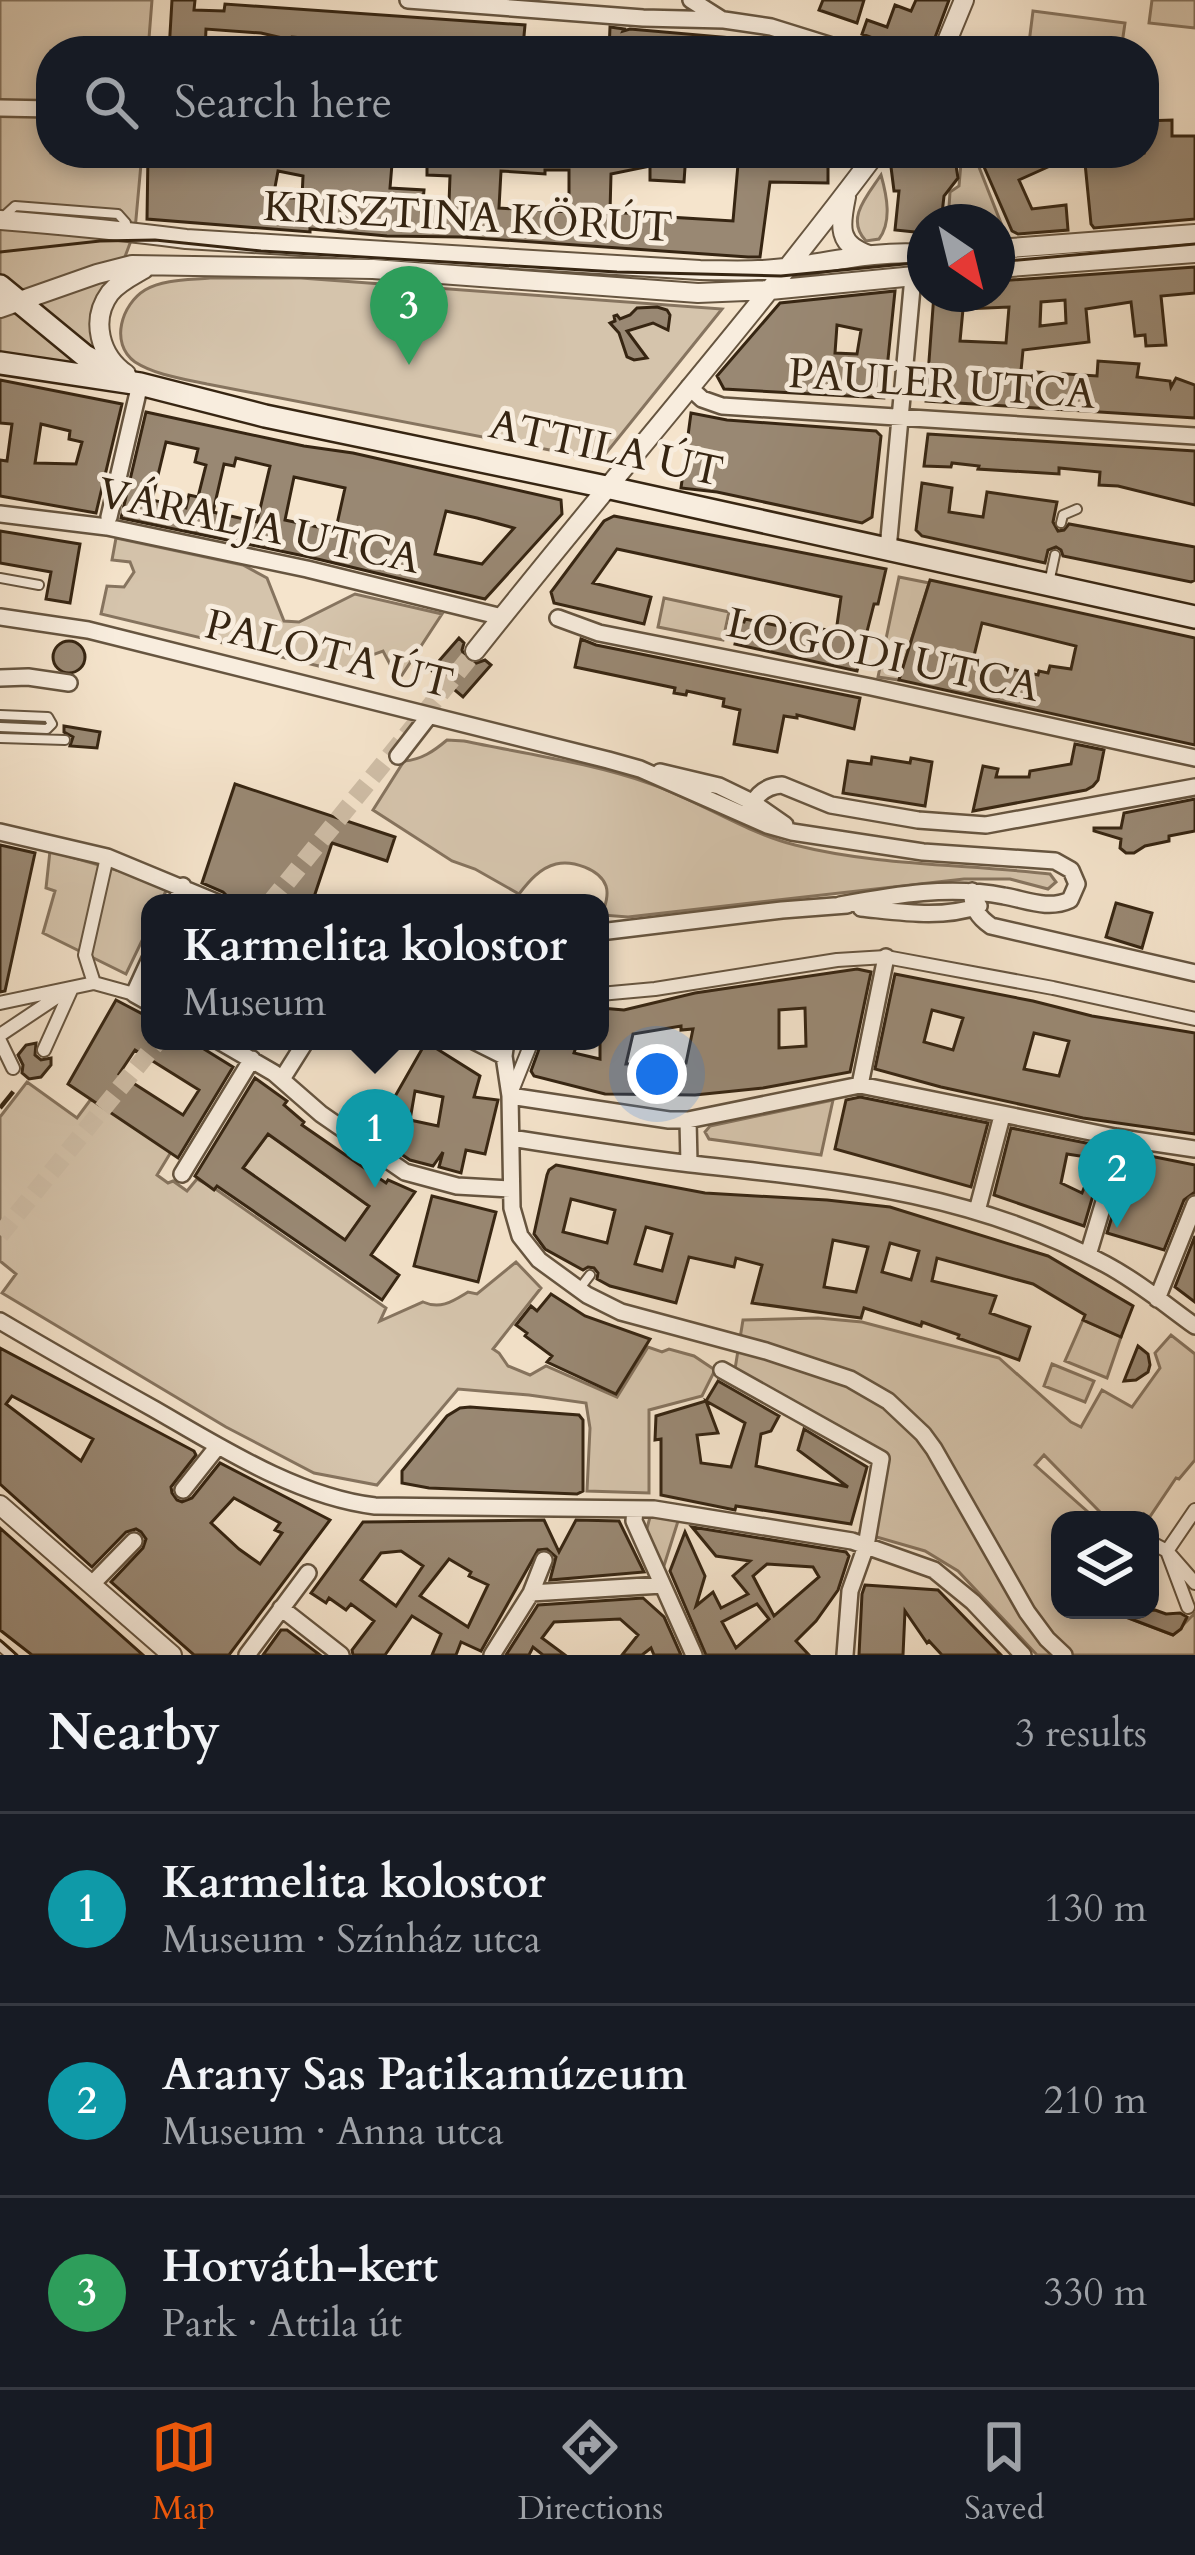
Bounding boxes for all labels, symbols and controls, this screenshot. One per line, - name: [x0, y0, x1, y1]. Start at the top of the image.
- search box: [36, 36, 1159, 168]
- icon: search: [78, 69, 144, 135]
- text: Search here: [174, 72, 392, 133]
- street label: KRISZTINA KÖRÚT: [262, 178, 674, 256]
- north arrow: [907, 204, 1015, 312]
- pin: 3: [370, 266, 448, 365]
- street label: PAULER UTCA: [786, 345, 1098, 423]
- street label: ATTILA ÚT: [484, 395, 728, 501]
- street label: VÁRALJA UTCA: [93, 464, 425, 588]
- street label: LOGODI UTCA: [722, 594, 1045, 716]
- street label: PALOTA ÚT: [199, 596, 459, 712]
- popup: [141, 894, 609, 1050]
- text: Karmelita kolostor: [183, 915, 567, 976]
- text: Museum: [183, 976, 326, 1029]
- your location: [627, 1044, 687, 1104]
- pin: 1: [336, 1089, 414, 1188]
- pin: 2: [1078, 1129, 1156, 1228]
- map controls: [1051, 1511, 1159, 1619]
- button: layers: [1051, 1511, 1159, 1619]
- text: Nearby: [48, 1698, 220, 1768]
- text: 3 results: [1015, 1707, 1147, 1760]
- text: Karmelita kolostor: [162, 1852, 546, 1913]
- text: 1: [77, 1882, 97, 1935]
- text: 130 m: [1044, 1882, 1147, 1935]
- text: Museum · Színház utca: [162, 1913, 541, 1966]
- text: Arany Sas Patikamúzeum: [162, 2044, 687, 2105]
- text: 2: [77, 2074, 97, 2127]
- text: 210 m: [1044, 2074, 1147, 2127]
- text: Museum · Anna utca: [162, 2105, 504, 2158]
- text: Horváth-kert: [162, 2236, 438, 2297]
- text: 3: [77, 2266, 97, 2319]
- text: 330 m: [1044, 2266, 1147, 2319]
- text: Park · Attila út: [162, 2297, 402, 2350]
- tab: Map: [151, 2414, 217, 2531]
- tab: Directions: [518, 2414, 663, 2531]
- tab: Saved: [964, 2414, 1044, 2531]

